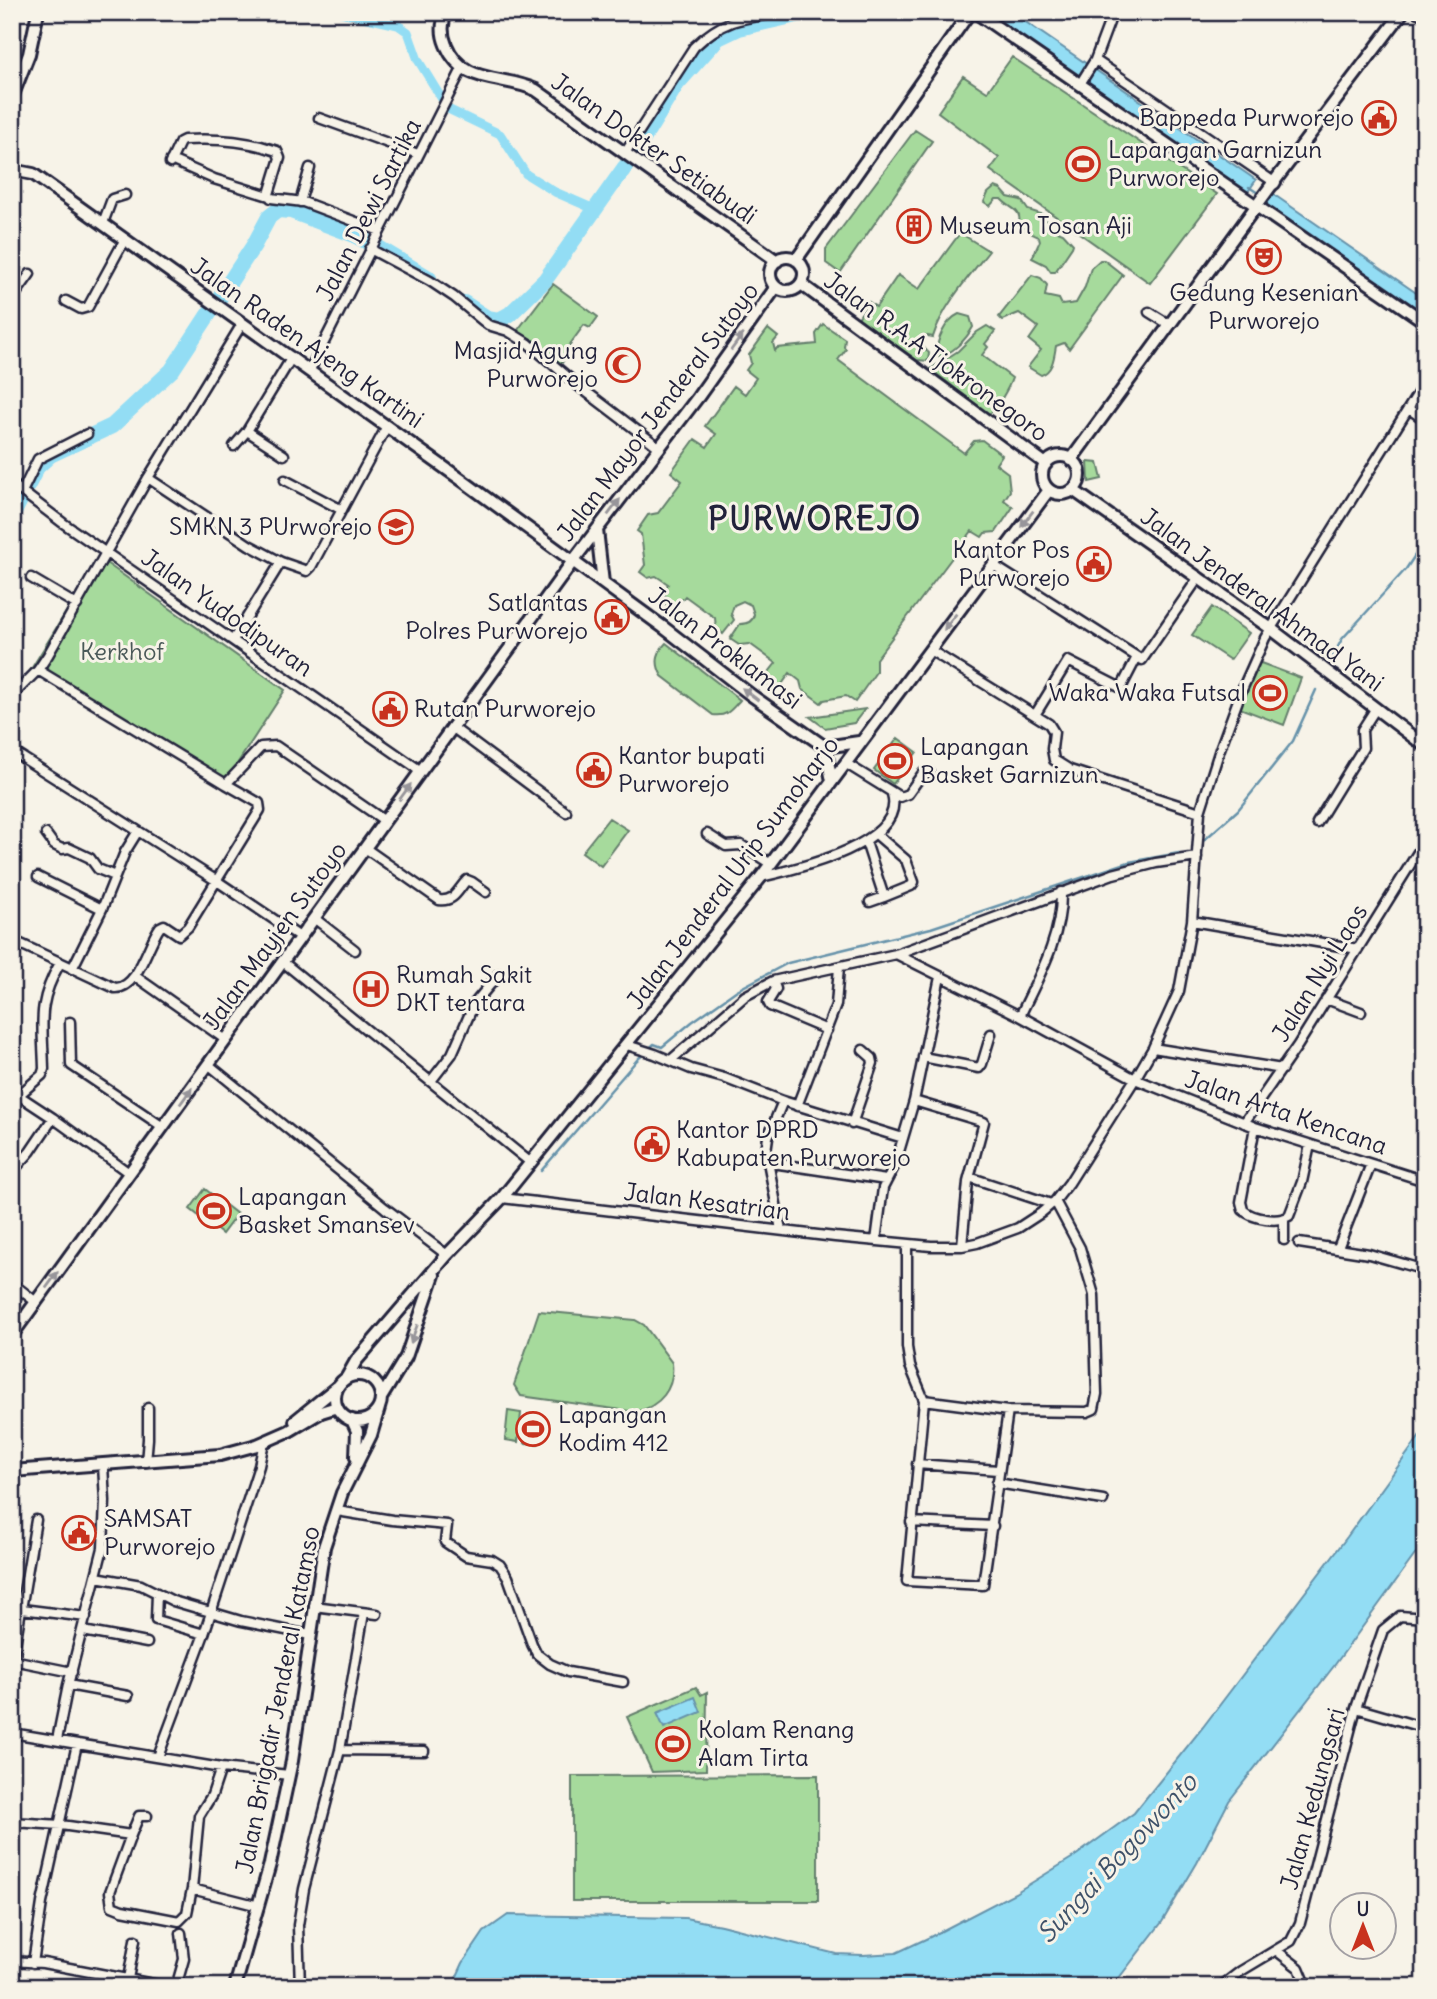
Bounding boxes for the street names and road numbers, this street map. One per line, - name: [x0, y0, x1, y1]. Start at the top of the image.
- street label: Jalan Dokter Setiabudi: [546, 66, 763, 230]
- street label: Jalan Dewi Sartika: [309, 113, 427, 306]
- street label: Jalan Raden Ajeng Kartini: [185, 250, 430, 434]
- street label: Jalan R.A.A Tjokronegoro: [819, 265, 1055, 448]
- street label: Jalan Mayor Jenderal Sutoyo: [550, 276, 764, 547]
- street label: Jalan Jenderal Ahmad Yani: [1135, 501, 1390, 697]
- street label: Jalan Yudodipuran: [136, 542, 319, 683]
- street label: Jalan Proklamasi: [643, 580, 808, 715]
- street label: Jalan Jenderal Urip Sumoharjo: [620, 730, 845, 1015]
- street label: Jalan Mayjen Sutoyo: [196, 836, 352, 1035]
- street label: Jalan Nyi Laos: [1265, 898, 1373, 1047]
- street label: Jalan Arta Kencana: [1181, 1063, 1391, 1161]
- street label: Jalan Kesatrian: [622, 1176, 792, 1226]
- street label: Jalan Brigadir Jenderal Katamso: [229, 1524, 325, 1876]
- street label: Jalan Kedungsari: [1273, 1705, 1351, 1893]

